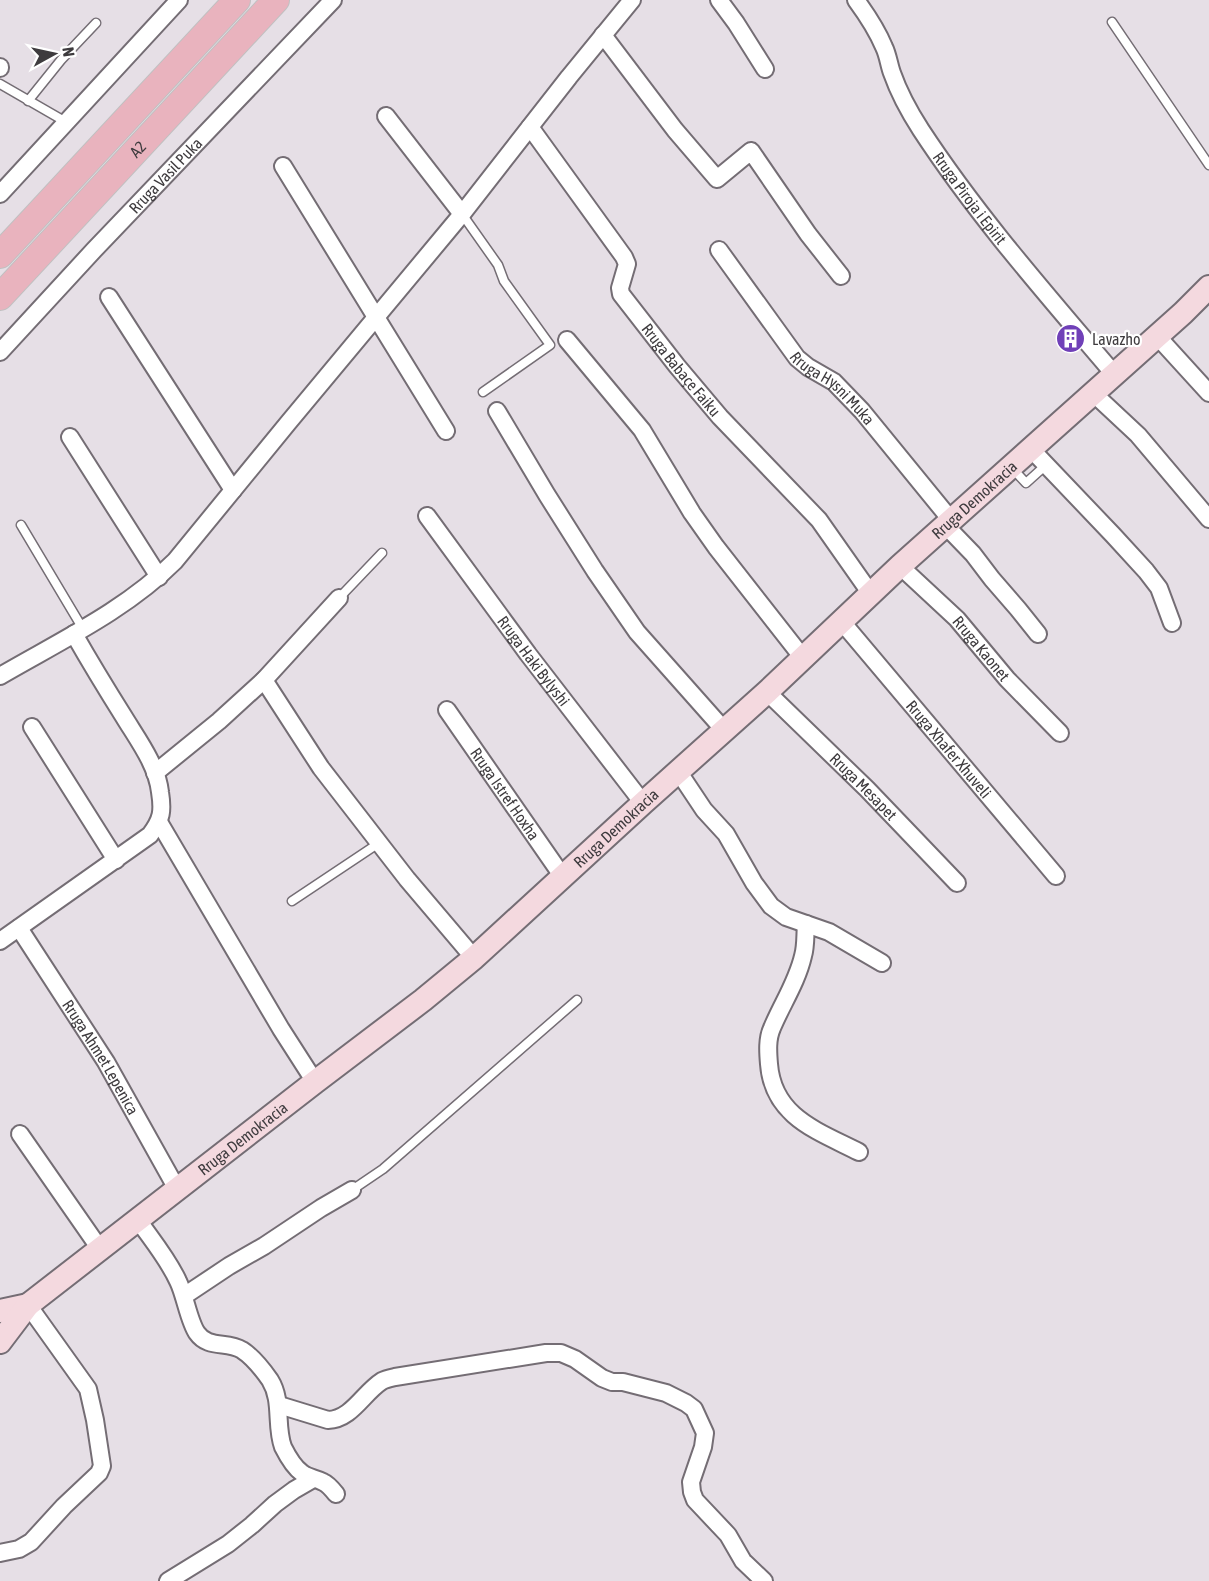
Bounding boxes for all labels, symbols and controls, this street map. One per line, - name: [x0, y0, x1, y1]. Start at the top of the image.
- north arrow: [24, 24, 84, 84]
- text: N: [59, 46, 78, 58]
- street label: Rruga Vasil Puka: [125, 134, 206, 217]
- street label: A2: [126, 137, 149, 161]
- street label: Rruga Piroja i Epirit: [930, 149, 1011, 248]
- street label: Rruga Babaçe Faiku: [638, 320, 724, 420]
- building icon: Lavazho: [1055, 323, 1087, 355]
- place label: Lavazho: [1092, 330, 1141, 348]
- street label: Rruga Hysni Muka: [786, 348, 878, 428]
- street label: Rruga Demokracia: [928, 457, 1020, 542]
- street label: Rruga Haki Bylyshi: [494, 612, 574, 709]
- street label: Rruga Kaonet: [949, 612, 1014, 685]
- street label: Rruga Xhafer Xhuveli: [903, 696, 995, 801]
- street label: Rruga Istref Hoxha: [467, 744, 543, 843]
- street label: Rruga Mesapet: [826, 749, 901, 824]
- street label: Rruga Demokracia: [570, 785, 662, 871]
- street label: Rruga Ahmet Lepenica: [59, 996, 143, 1118]
- street label: Rruga Demokracia: [194, 1098, 291, 1179]

